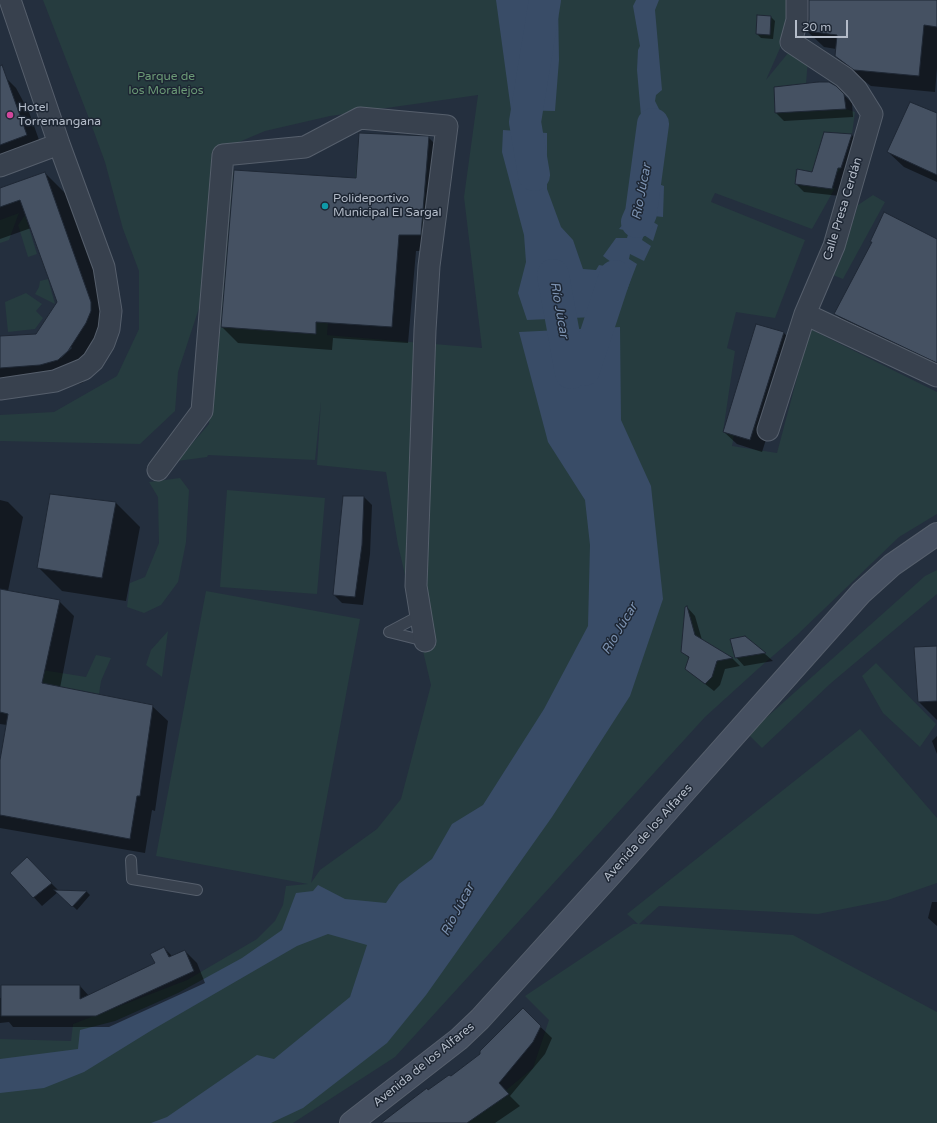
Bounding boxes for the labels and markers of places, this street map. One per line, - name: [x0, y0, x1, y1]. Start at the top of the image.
- place label: Hotel Torremangana: [18, 101, 101, 129]
- marker: Hotel Torremangana: [5, 110, 15, 120]
- place label: Polideportivo Municipal El Sargal: [333, 192, 441, 220]
- marker: Polideportivo Municipal El Sargal: [320, 201, 330, 211]

